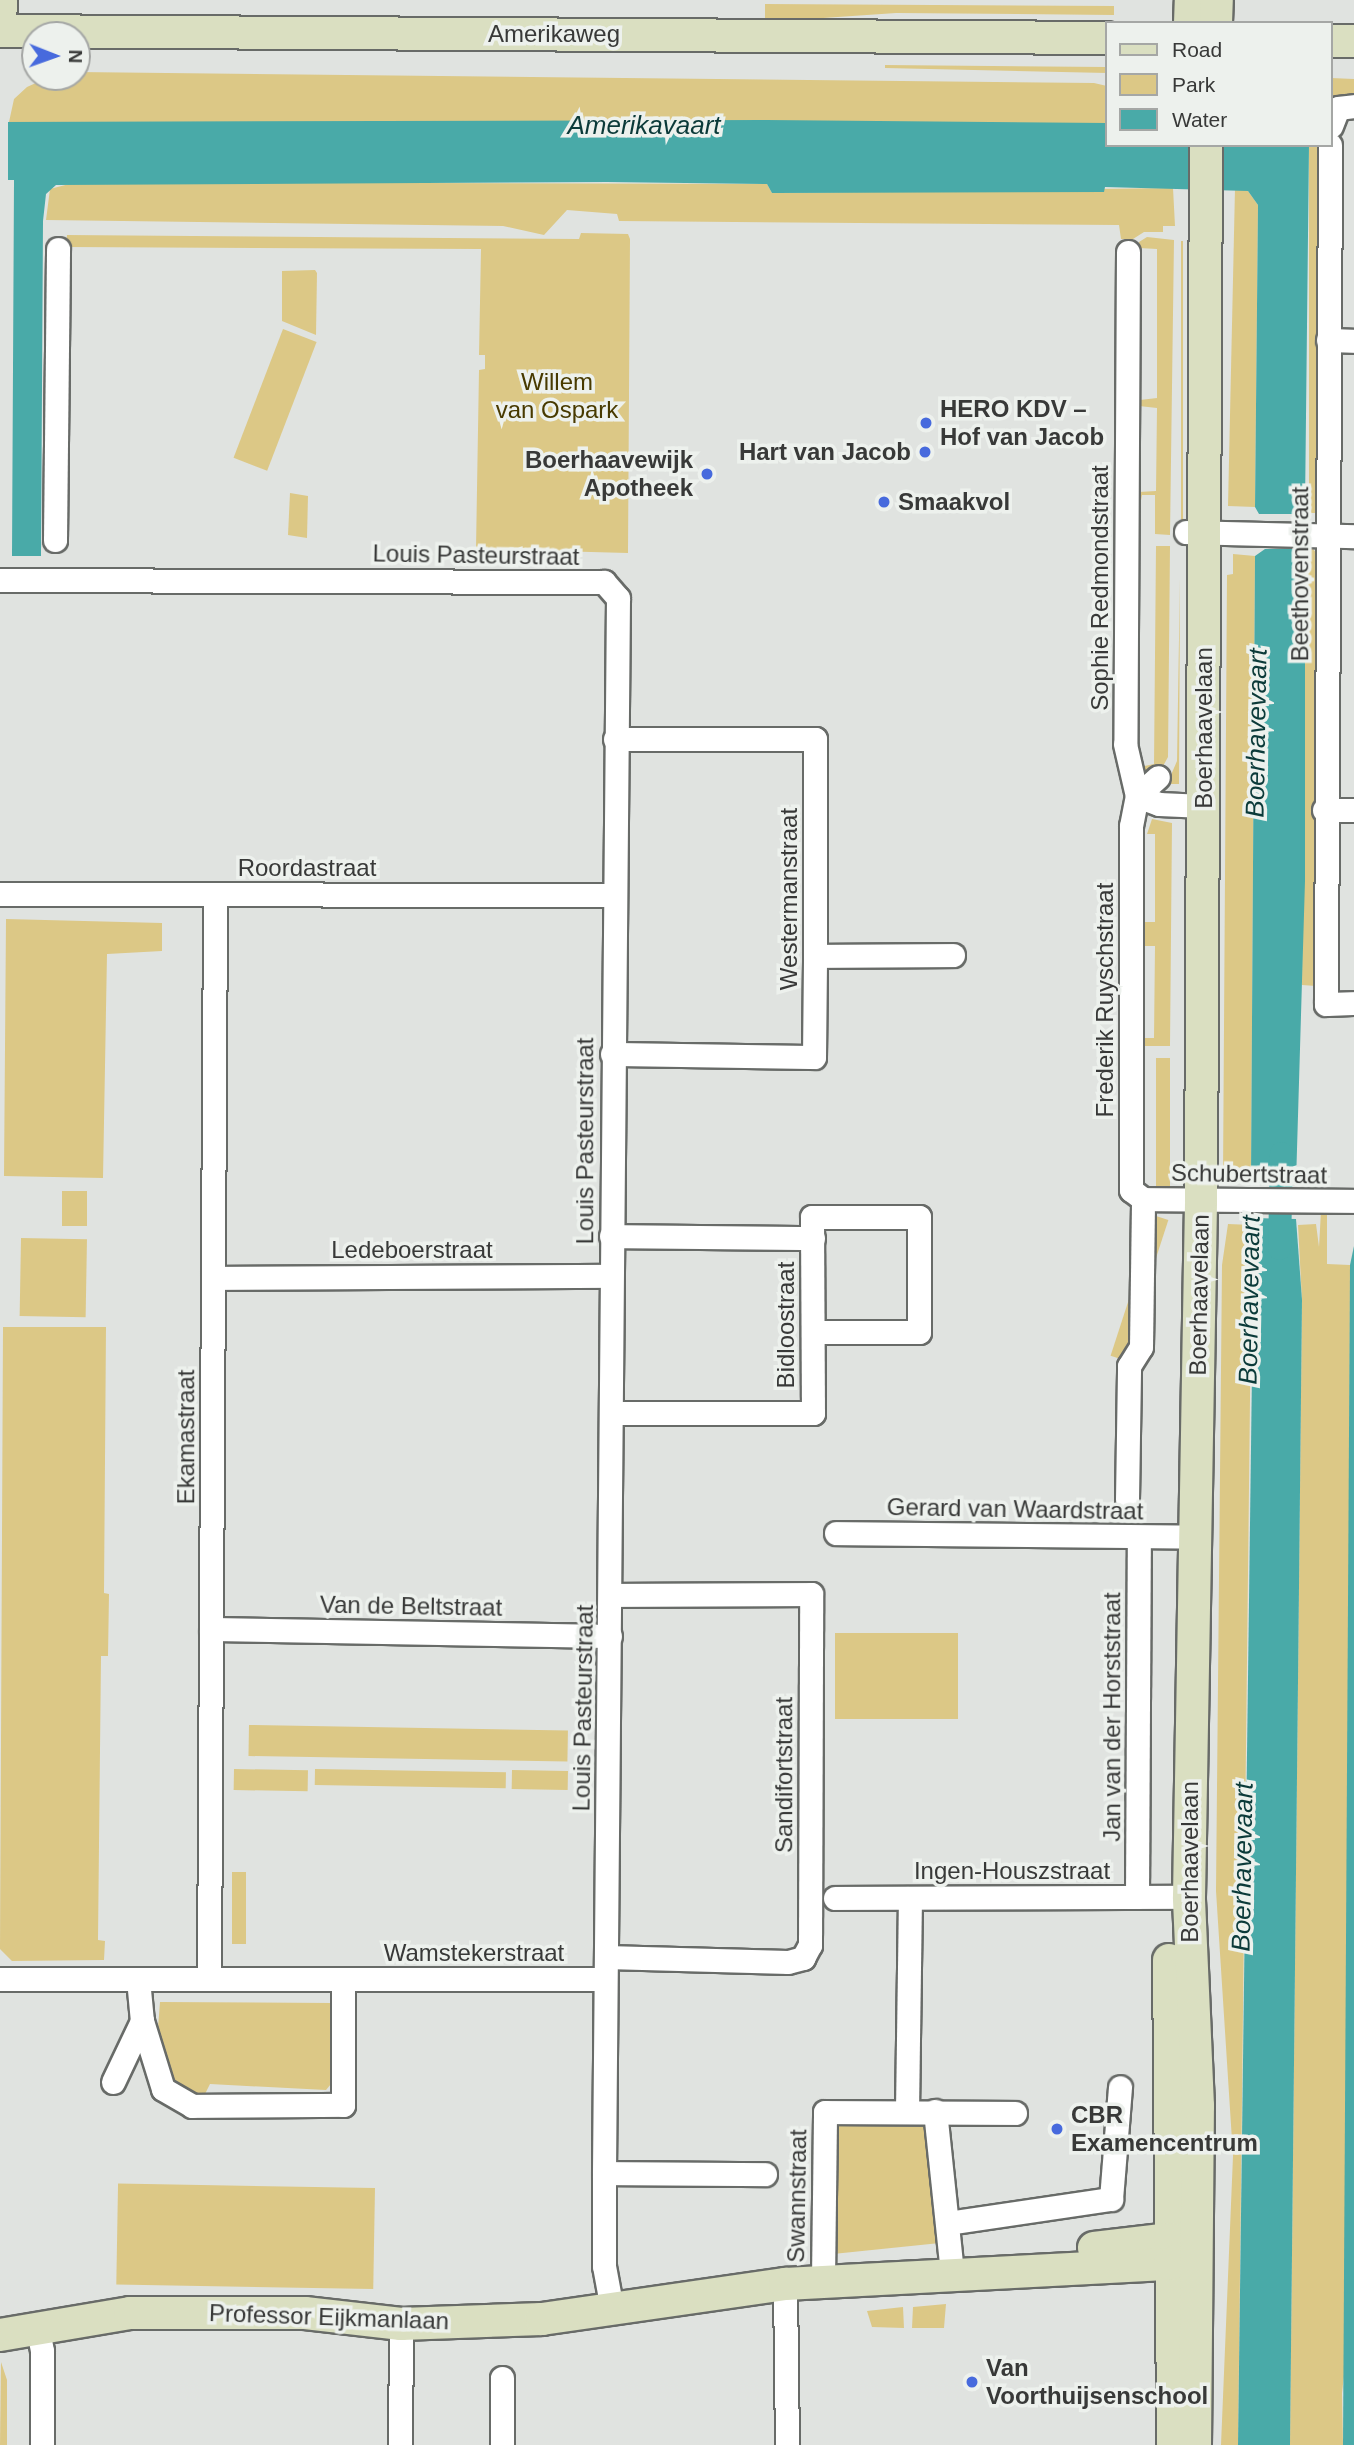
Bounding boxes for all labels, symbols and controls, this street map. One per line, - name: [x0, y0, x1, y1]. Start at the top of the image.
- street label: Amerikaweg: [488, 20, 620, 48]
- north arrow: [21, 21, 91, 91]
- legend: [1106, 21, 1333, 147]
- text: Road: [1172, 38, 1222, 61]
- text: N: [65, 49, 86, 63]
- text: Park: [1172, 73, 1215, 96]
- text: Water: [1172, 108, 1227, 131]
- water label: Amerikavaart: [567, 110, 721, 142]
- park label: Willem van Ospark: [496, 368, 618, 424]
- place label: HERO KDV – Hof van Jacob: [940, 395, 1104, 451]
- marker: HERO KDV – Hof van Jacob: [918, 415, 934, 431]
- place label: Hart van Jacob: [739, 438, 911, 466]
- marker: Hart van Jacob: [917, 444, 933, 460]
- place label: Boerhaavewijk Apotheek: [525, 446, 693, 502]
- street label: Sophie Redmondstraat: [1086, 465, 1114, 711]
- marker: Boerhaavewijk Apotheek: [699, 466, 715, 482]
- street label: Beethovenstraat: [1286, 487, 1314, 661]
- place label: Smaakvol: [898, 488, 1010, 516]
- marker: Smaakvol: [876, 494, 892, 510]
- street label: Louis Pasteurstraat: [372, 539, 580, 571]
- street label: Boerhaavelaan: [1190, 647, 1218, 809]
- water label: Boerhavevaart: [1240, 648, 1274, 818]
- street label: Westermanstraat: [775, 808, 803, 990]
- street label: Roordastraat: [238, 854, 376, 882]
- street label: Frederik Ruyschstraat: [1091, 883, 1119, 1117]
- street label: Louis Pasteurstraat: [571, 1038, 599, 1244]
- street label: Schubertstraat: [1171, 1158, 1327, 1190]
- street label: Boerhaavelaan: [1183, 1214, 1215, 1376]
- water label: Boerhavevaart: [1233, 1215, 1267, 1385]
- street label: Ledeboerstraat: [331, 1236, 493, 1264]
- street label: Bidloostraat: [772, 1262, 800, 1388]
- street label: Ekamastraat: [172, 1370, 200, 1504]
- street label: Gerard van Waardstraat: [886, 1492, 1144, 1526]
- street label: Van de Beltstraat: [320, 1590, 502, 1622]
- street label: Jan van der Horststraat: [1098, 1592, 1126, 1842]
- street label: Louis Pasteurstraat: [567, 1604, 599, 1812]
- street label: Sandifortstraat: [770, 1697, 798, 1853]
- street label: Boerhaavelaan: [1176, 1781, 1204, 1943]
- water label: Boerhavevaart: [1226, 1782, 1260, 1952]
- street label: Ingen-Houszstraat: [914, 1857, 1110, 1885]
- street label: Wamstekerstraat: [384, 1939, 564, 1967]
- place label: CBR Examencentrum: [1071, 2101, 1258, 2157]
- marker: CBR Examencentrum: [1049, 2121, 1065, 2137]
- street label: Swannstraat: [781, 2129, 813, 2263]
- street label: Professor Eijkmanlaan: [209, 2298, 449, 2336]
- place label: Van Voorthuijsenschool: [986, 2354, 1208, 2410]
- marker: Van Voorthuijsenschool: [964, 2374, 980, 2390]

